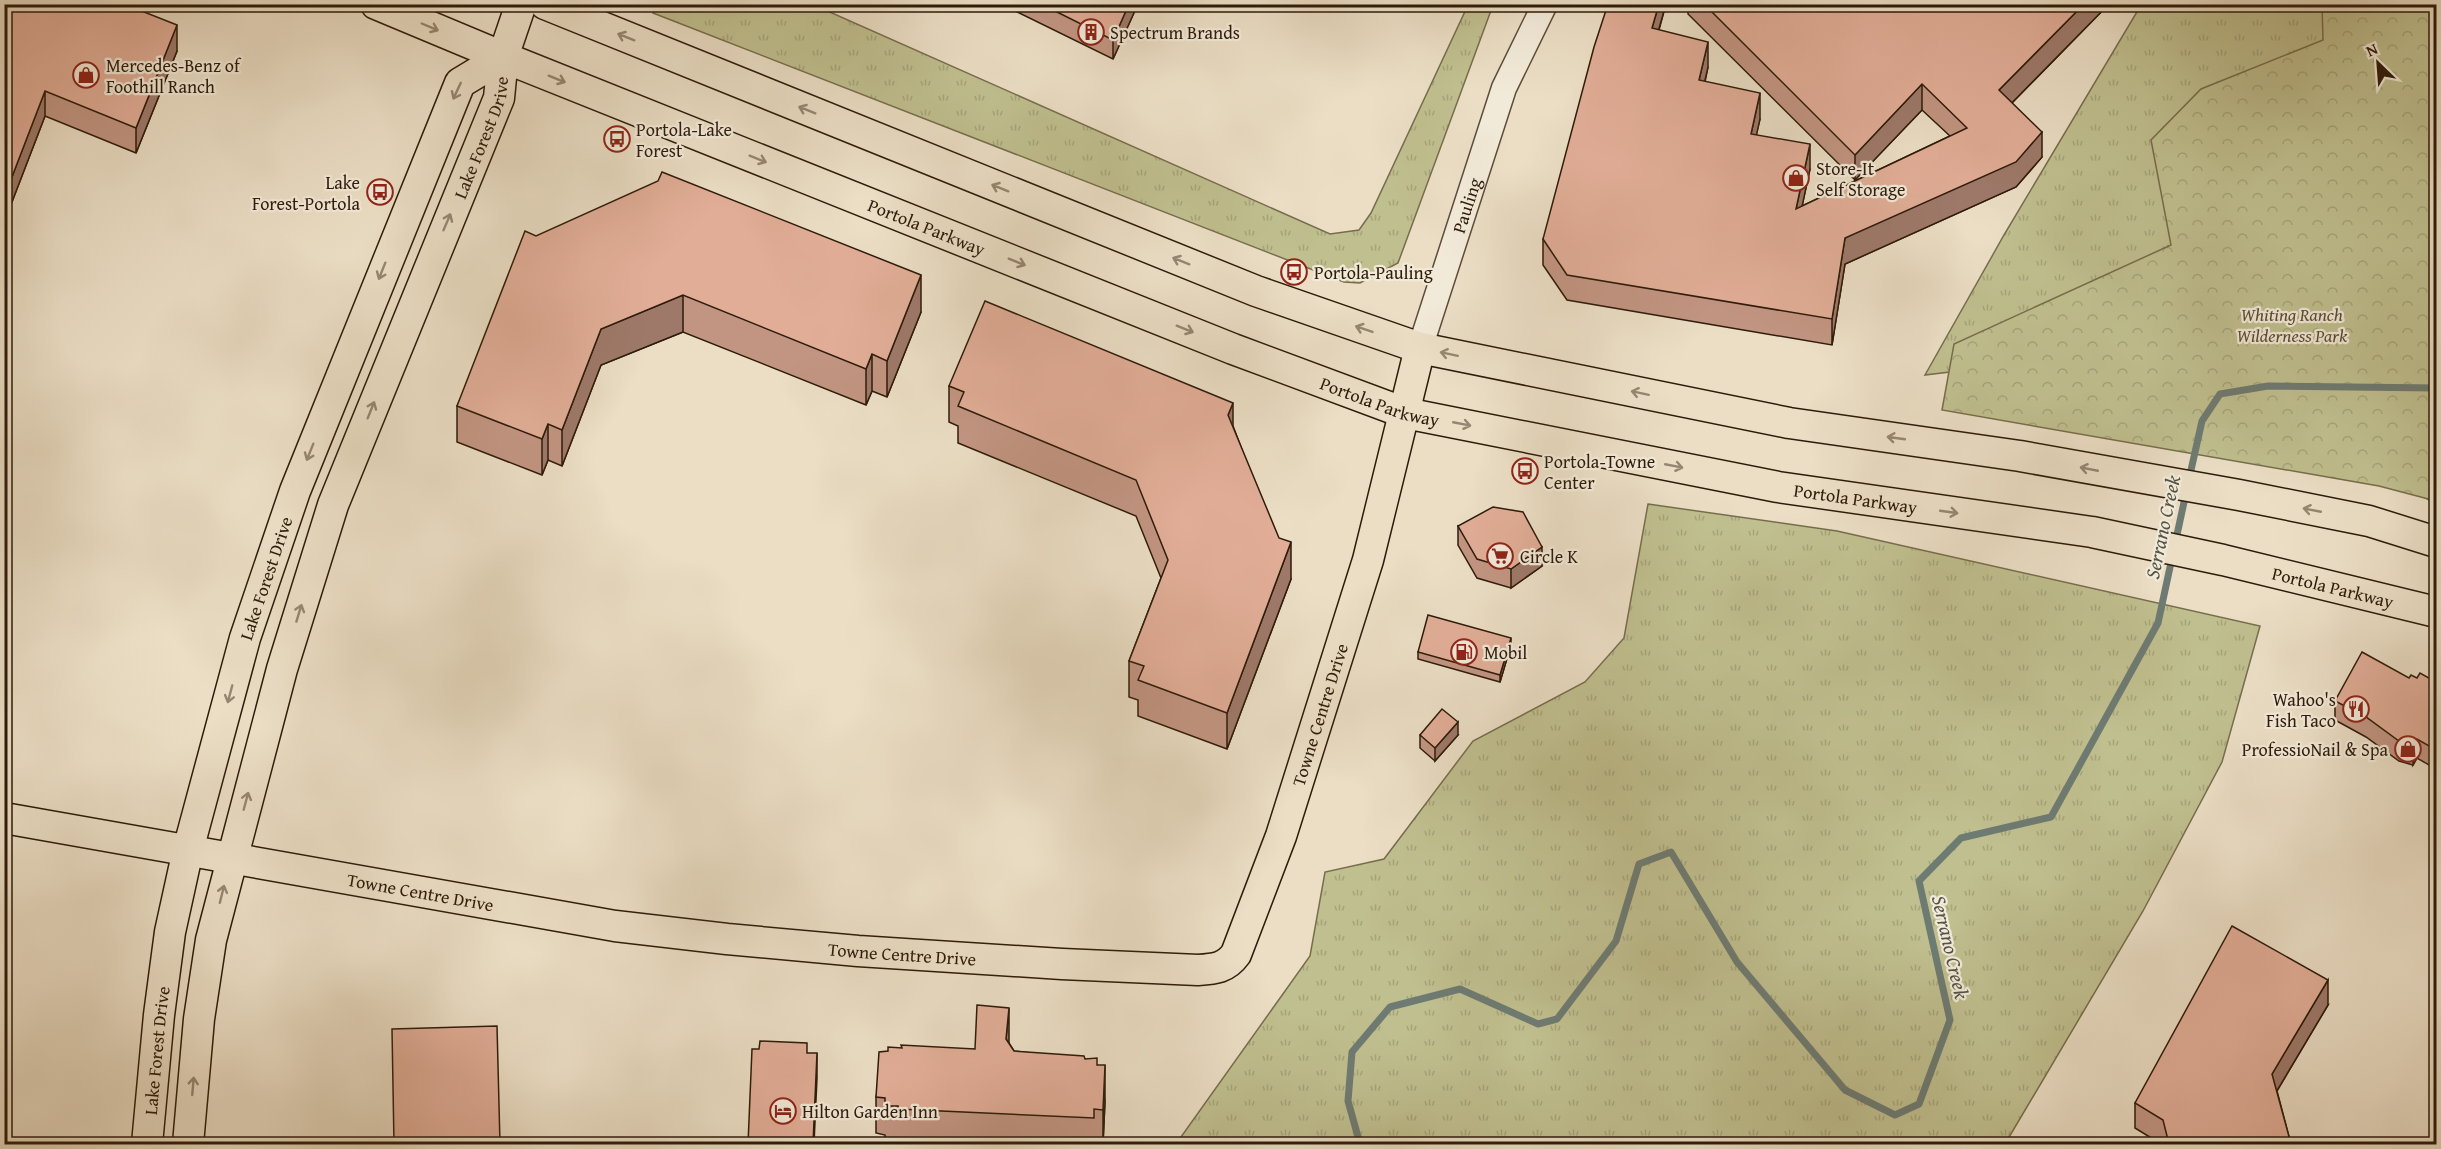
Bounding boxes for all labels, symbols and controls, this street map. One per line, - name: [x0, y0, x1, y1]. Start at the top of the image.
- building icon: Spectrum Brands: [1076, 17, 1106, 47]
- place label: Spectrum Brands: [1110, 19, 1240, 46]
- one-way arrow: [421, 22, 439, 33]
- one-way arrow: [618, 31, 636, 42]
- north arrow: [2348, 33, 2408, 93]
- text: N: [2362, 36, 2382, 63]
- place label: Mercedes-Benz of Foothill Ranch: [106, 52, 242, 100]
- shop icon: Mercedes-Benz of Foothill Ranch: [71, 60, 101, 90]
- one-way arrow: [547, 74, 566, 85]
- street label: Lake Forest Drive: [446, 75, 515, 203]
- one-way arrow: [451, 82, 463, 100]
- one-way arrow: [798, 104, 817, 115]
- place label: Portola-Lake Forest: [636, 116, 732, 164]
- bus stop icon: Portola-Lake Forest: [602, 124, 632, 154]
- one-way arrow: [748, 154, 766, 165]
- place label: Store-It Self Storage: [1816, 155, 1906, 203]
- shop icon: Store-It Self Storage: [1781, 163, 1811, 193]
- place label: Lake Forest-Portola: [252, 169, 360, 217]
- street label: Pauling: [1444, 174, 1488, 237]
- bus stop icon: Lake Forest-Portola: [365, 177, 395, 207]
- one-way arrow: [992, 182, 1010, 193]
- street label: Portola Parkway: [864, 191, 989, 262]
- one-way arrow: [442, 214, 453, 232]
- one-way arrow: [1173, 255, 1191, 266]
- one-way arrow: [1007, 257, 1025, 268]
- bus stop icon: Portola-Pauling: [1279, 257, 1309, 287]
- place label: Portola-Pauling: [1314, 259, 1433, 286]
- one-way arrow: [376, 262, 387, 280]
- park label: Whiting Ranch Wilderness Park: [2237, 301, 2348, 349]
- one-way arrow: [1355, 322, 1374, 333]
- one-way arrow: [1175, 324, 1193, 335]
- one-way arrow: [1440, 348, 1460, 359]
- street label: Portola Parkway: [1316, 369, 1442, 433]
- one-way arrow: [1631, 387, 1651, 398]
- one-way arrow: [366, 401, 377, 420]
- one-way arrow: [1452, 419, 1471, 430]
- one-way arrow: [1887, 433, 1907, 444]
- one-way arrow: [304, 443, 315, 461]
- place label: Portola-Towne Center: [1544, 448, 1655, 496]
- bus stop icon: Portola-Towne Center: [1510, 456, 1540, 486]
- one-way arrow: [1664, 461, 1683, 472]
- one-way arrow: [2079, 463, 2099, 474]
- water label: Serrano Creek: [2137, 472, 2187, 582]
- street label: Portola Parkway: [1792, 476, 1919, 520]
- one-way arrow: [2303, 504, 2322, 515]
- one-way arrow: [1939, 506, 1959, 517]
- street label: Lake Forest Drive: [232, 513, 299, 644]
- supermarket icon: Circle K: [1485, 541, 1515, 571]
- place label: Circle K: [1520, 543, 1578, 570]
- street label: Portola Parkway: [2269, 559, 2397, 615]
- one-way arrow: [294, 604, 305, 623]
- fuel station icon: Mobil: [1449, 637, 1479, 667]
- place label: Mobil: [1484, 639, 1527, 666]
- street label: Towne Centre Drive: [1284, 640, 1354, 789]
- one-way arrow: [224, 685, 235, 704]
- place label: Wahoo's Fish Taco: [2266, 686, 2336, 734]
- restaurant icon: Wahoo's Fish Taco: [2341, 694, 2371, 724]
- shop icon: ProfessioNail & Spa: [2393, 734, 2423, 764]
- place label: ProfessioNail & Spa: [2242, 736, 2388, 763]
- one-way arrow: [241, 792, 252, 811]
- street label: Towne Centre Drive: [345, 865, 496, 918]
- one-way arrow: [217, 884, 229, 903]
- water label: Serrano Creek: [1925, 892, 1977, 1002]
- street label: Towne Centre Drive: [827, 935, 977, 972]
- street label: Lake Forest Drive: [136, 984, 176, 1116]
- one-way arrow: [188, 1077, 199, 1097]
- hotel icon: Hilton Garden Inn: [768, 1096, 798, 1126]
- place label: Hilton Garden Inn: [802, 1098, 938, 1125]

